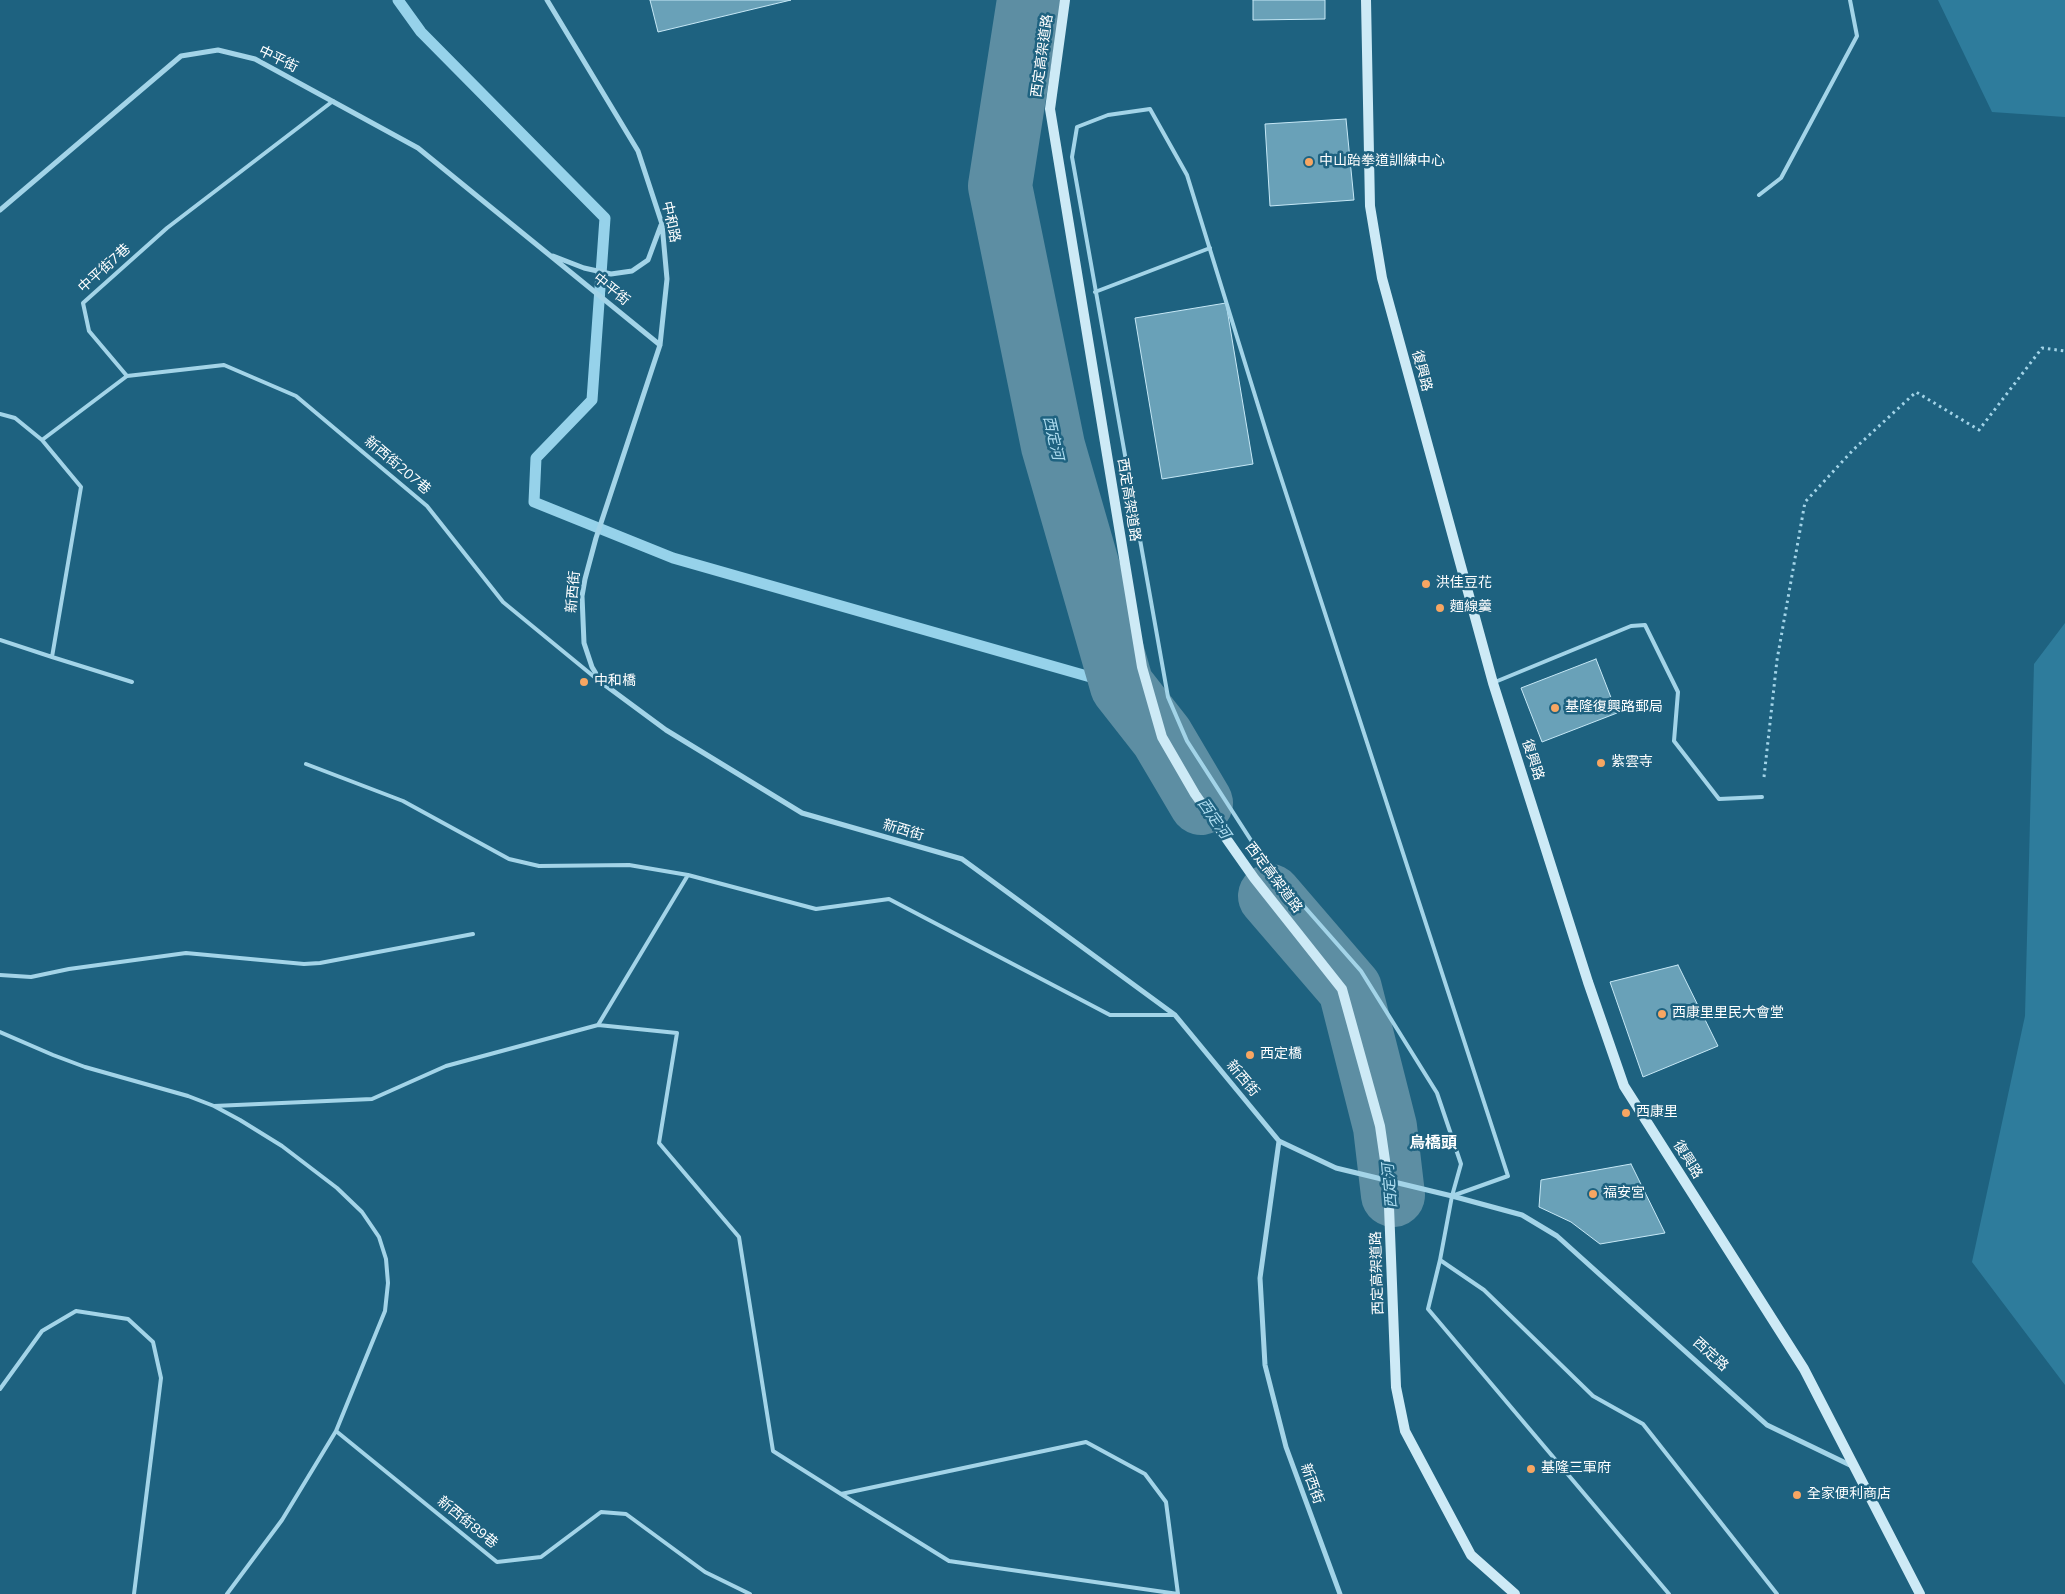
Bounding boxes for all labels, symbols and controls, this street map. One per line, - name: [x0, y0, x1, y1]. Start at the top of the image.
- street label: 西定高架道路: [1029, 13, 1057, 99]
- street label: 中平街: [255, 43, 301, 77]
- place label: 中山跆拳道訓練中心: [1319, 154, 1445, 170]
- marker: 中山跆拳道訓練中心: [1303, 156, 1315, 168]
- street label: 中和路: [657, 200, 683, 244]
- street label: 中平街7巷: [75, 241, 135, 297]
- street label: 中平街: [589, 270, 633, 310]
- street label: 復興路: [1407, 349, 1435, 393]
- water label: 西定河: [1038, 414, 1066, 462]
- street label: 新西街207巷: [360, 433, 434, 499]
- street label: 西定高架道路: [1113, 457, 1143, 543]
- street label: 新西街: [564, 570, 584, 614]
- place label: 洪佳豆花: [1436, 576, 1492, 592]
- marker: 洪佳豆花: [1420, 578, 1432, 590]
- place label: 麵線羹: [1450, 600, 1492, 616]
- marker: 麵線羹: [1434, 602, 1446, 614]
- place label: 中和橋: [594, 674, 636, 690]
- marker: 中和橋: [578, 676, 590, 688]
- place label: 基隆復興路郵局: [1565, 700, 1663, 716]
- marker: 基隆復興路郵局: [1549, 702, 1561, 714]
- street label: 復興路: [1518, 737, 1546, 783]
- place label: 紫雲寺: [1611, 755, 1653, 771]
- marker: 紫雲寺: [1595, 757, 1607, 769]
- water label: 西定河: [1193, 795, 1233, 843]
- street label: 新西街: [880, 817, 926, 845]
- street label: 西定高架道路: [1241, 839, 1305, 917]
- place label: 西康里里民大會堂: [1672, 1006, 1784, 1022]
- marker: 西康里里民大會堂: [1656, 1008, 1668, 1020]
- place label: 西定橋: [1260, 1047, 1302, 1063]
- marker: 西定橋: [1244, 1049, 1256, 1061]
- street label: 新西街: [1222, 1058, 1262, 1100]
- place label: 西康里: [1636, 1105, 1678, 1121]
- marker: 西康里: [1620, 1107, 1632, 1119]
- district label: 烏橋頭: [1409, 1134, 1457, 1154]
- street label: 復興路: [1669, 1138, 1705, 1182]
- water label: 西定河: [1380, 1163, 1402, 1209]
- place label: 福安宮: [1603, 1186, 1645, 1202]
- marker: 福安宮: [1587, 1188, 1599, 1200]
- street label: 西定高架道路: [1368, 1231, 1388, 1315]
- street label: 西定路: [1689, 1335, 1731, 1375]
- street label: 新西街: [1296, 1461, 1326, 1507]
- place label: 基隆三軍府: [1541, 1461, 1611, 1477]
- marker: 基隆三軍府: [1525, 1463, 1537, 1475]
- place label: 全家便利商店: [1807, 1487, 1891, 1503]
- marker: 全家便利商店: [1791, 1489, 1803, 1501]
- street label: 新西街89巷: [433, 1494, 501, 1552]

